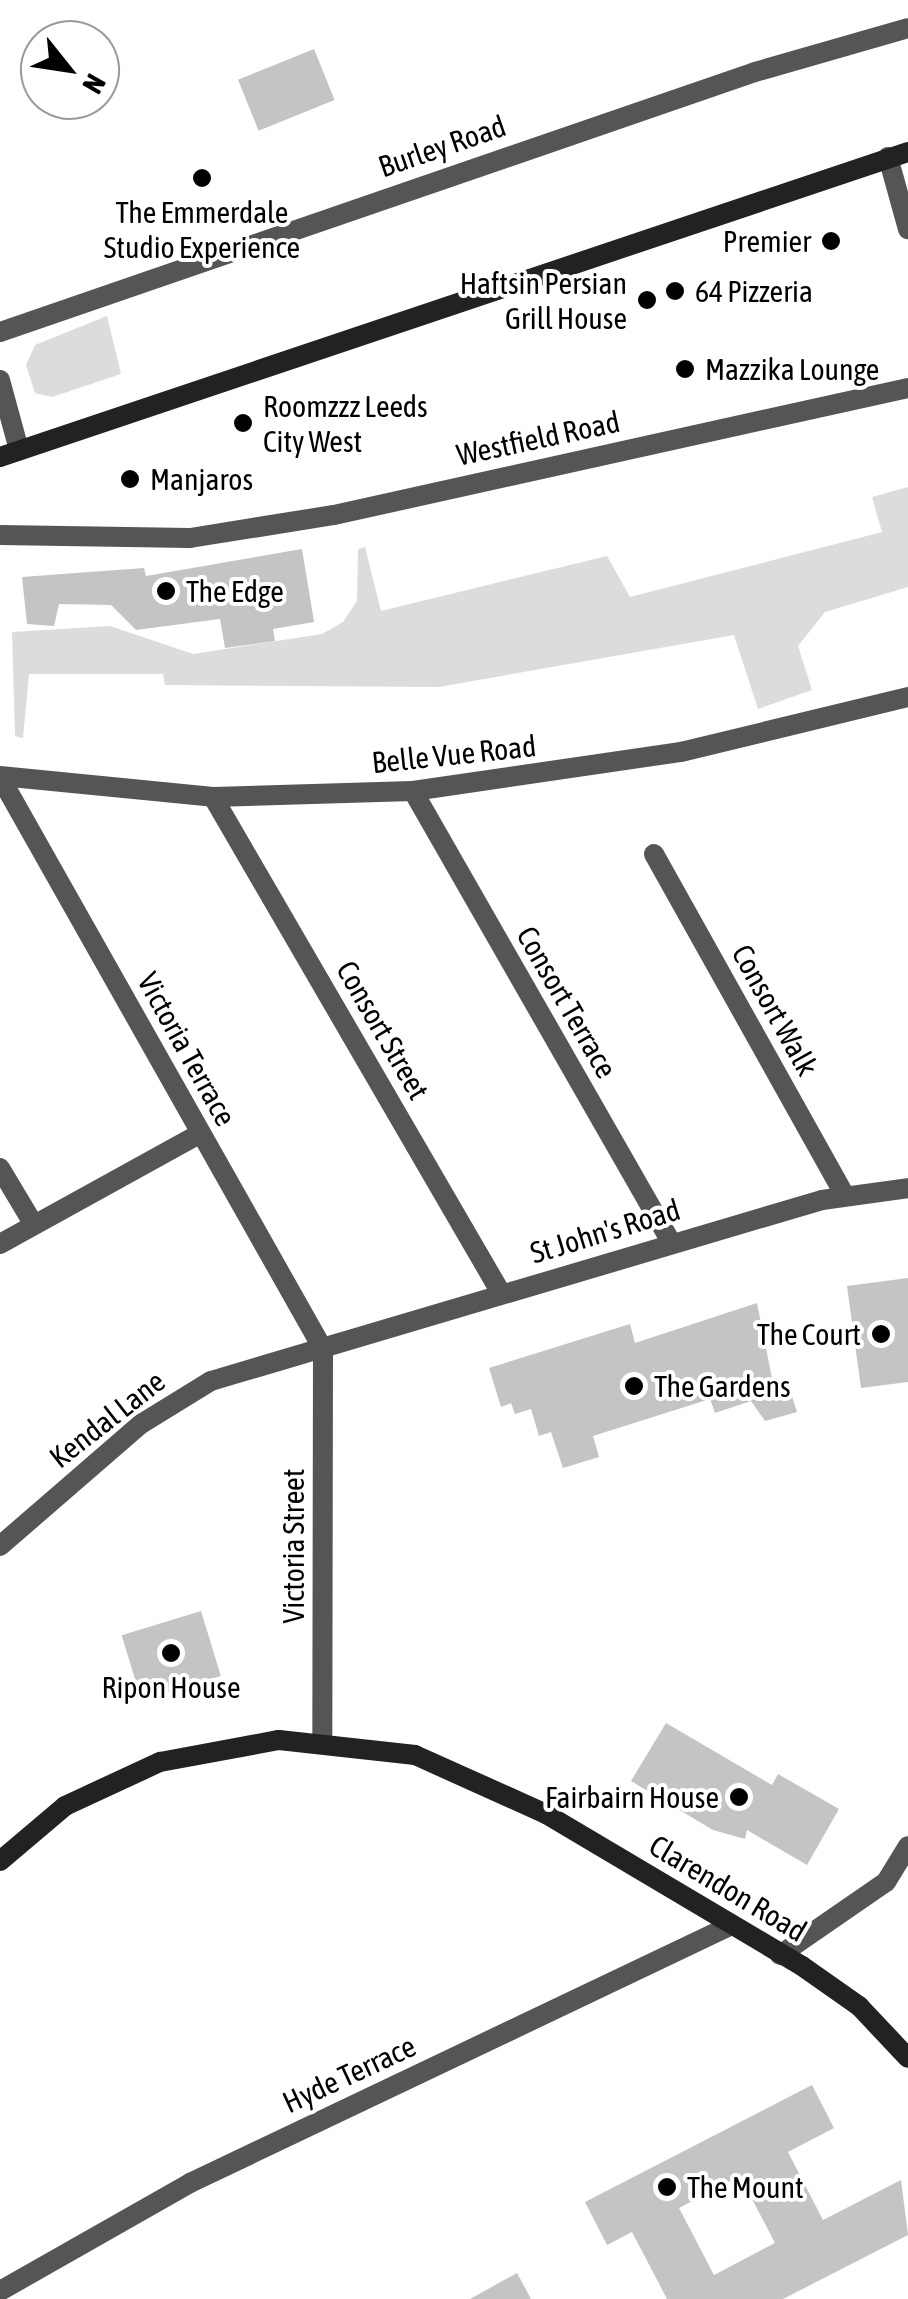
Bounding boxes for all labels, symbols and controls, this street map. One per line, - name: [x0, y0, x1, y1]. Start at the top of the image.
- north arrow: [20, 20, 120, 120]
- text: N: [76, 69, 112, 99]
- street label: Burley Road: [374, 107, 510, 185]
- marker: The Emmerdale Studio Experience: [191, 167, 213, 189]
- place label: The Emmerdale Studio Experience: [104, 194, 300, 264]
- place label: Premier: [723, 223, 811, 259]
- marker: Premier: [820, 230, 842, 252]
- place label: Haftsin Persian Grill House: [460, 265, 627, 336]
- place label: 64 Pizzeria: [695, 273, 813, 309]
- marker: 64 Pizzeria: [664, 280, 686, 302]
- marker: Haftsin Persian Grill House: [636, 289, 658, 311]
- place label: Mazzika Lounge: [705, 351, 879, 387]
- marker: Mazzika Lounge: [674, 358, 696, 380]
- place label: Roomzzz Leeds City West: [263, 388, 428, 458]
- street label: Westfield Road: [453, 403, 623, 473]
- marker: Roomzzz Leeds City West: [232, 412, 254, 434]
- place label: Manjaros: [150, 461, 253, 497]
- marker: Manjaros: [119, 468, 141, 490]
- place label: The Edge: [186, 573, 284, 609]
- marker: The Edge: [155, 580, 177, 602]
- street label: Belle Vue Road: [370, 727, 538, 781]
- street label: Consort Terrace: [509, 920, 625, 1084]
- street label: Consort Walk: [724, 938, 826, 1082]
- street label: Consort Street: [329, 954, 437, 1106]
- street label: Victoria Terrace: [130, 966, 244, 1132]
- street label: St John's Road: [526, 1191, 684, 1271]
- place label: The Court: [757, 1316, 861, 1352]
- marker: The Court: [870, 1323, 892, 1345]
- street label: Kendal Lane: [42, 1363, 172, 1475]
- place label: The Gardens: [654, 1368, 791, 1404]
- marker: The Gardens: [623, 1375, 645, 1397]
- street label: Victoria Street: [275, 1469, 311, 1623]
- marker: Ripon House: [160, 1642, 182, 1664]
- place label: Ripon House: [101, 1669, 241, 1705]
- place label: Fairbairn House: [545, 1779, 719, 1815]
- marker: Fairbairn House: [728, 1786, 750, 1808]
- street label: Clarendon Road: [643, 1827, 813, 1949]
- street label: Hyde Terrace: [277, 2028, 421, 2120]
- place label: The Mount: [687, 2169, 804, 2205]
- marker: The Mount: [656, 2176, 678, 2198]

